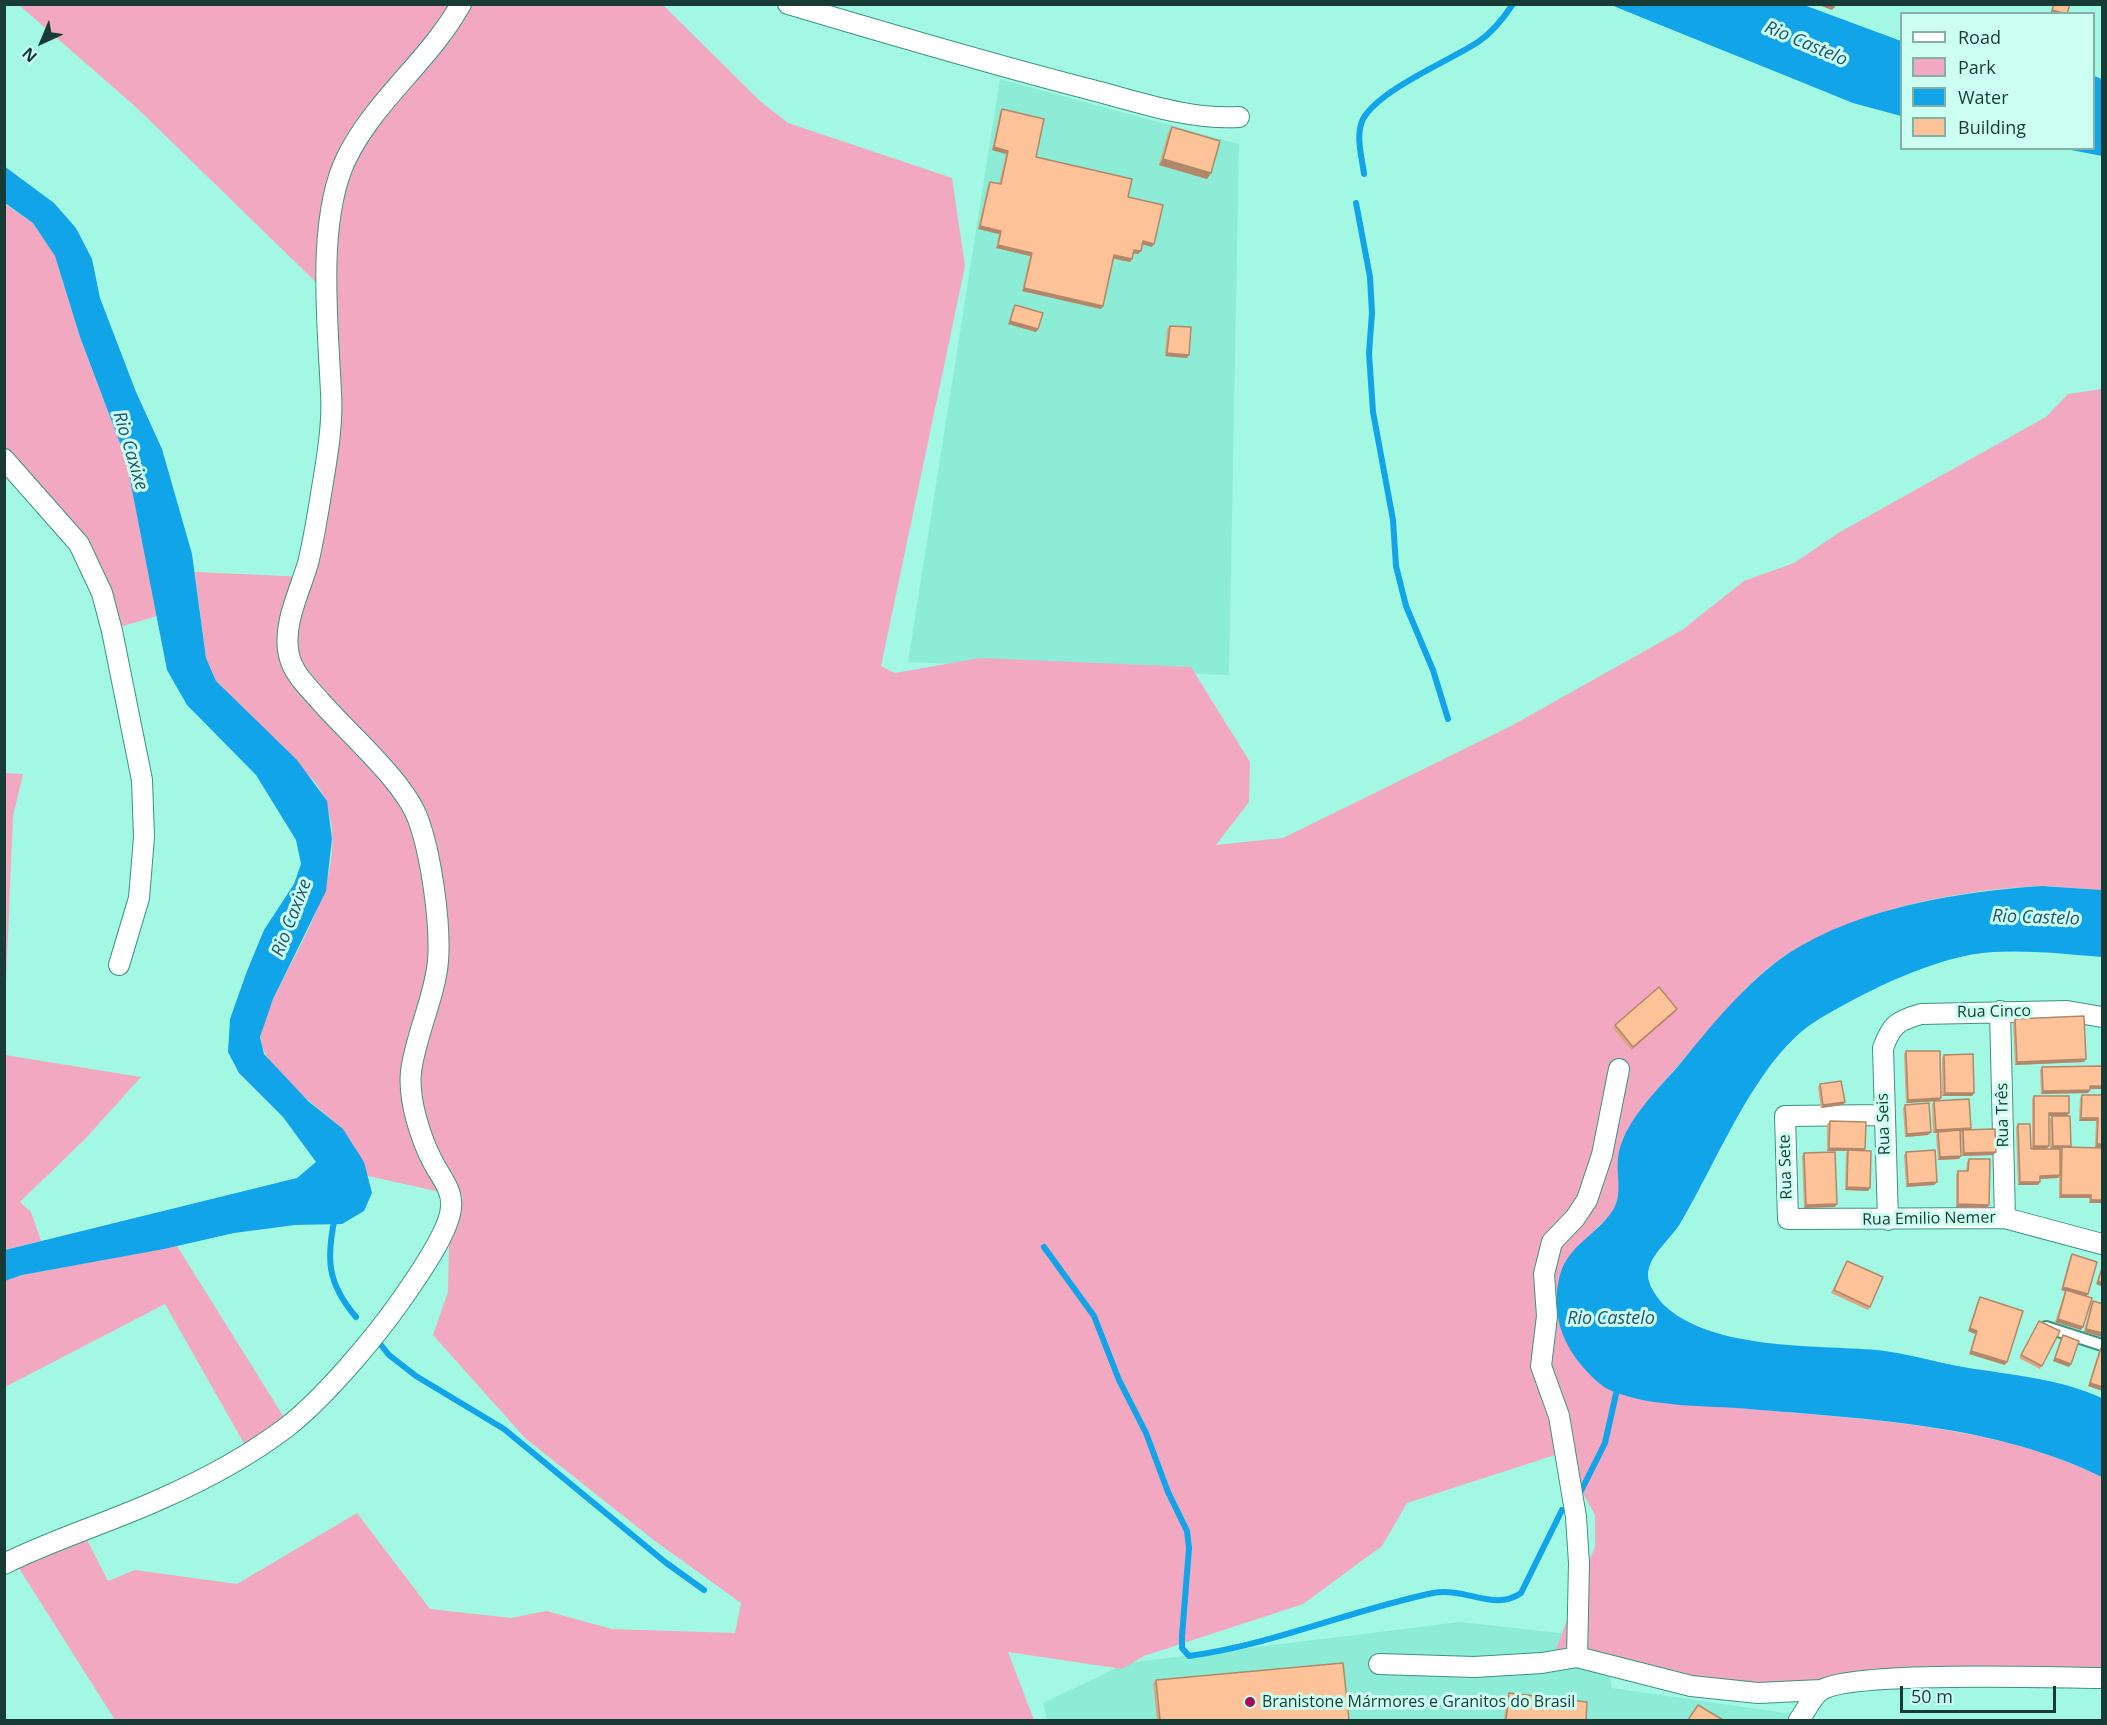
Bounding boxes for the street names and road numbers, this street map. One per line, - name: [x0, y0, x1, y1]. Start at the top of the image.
- street label: Rua Cinco: [1957, 1002, 2031, 1022]
- street label: Rua Três: [1993, 1082, 2013, 1148]
- street label: Rua Seis: [1873, 1093, 1895, 1155]
- street label: Rua Sete: [1775, 1134, 1797, 1200]
- street label: Rua Emilio Nemer: [1862, 1208, 1996, 1230]

